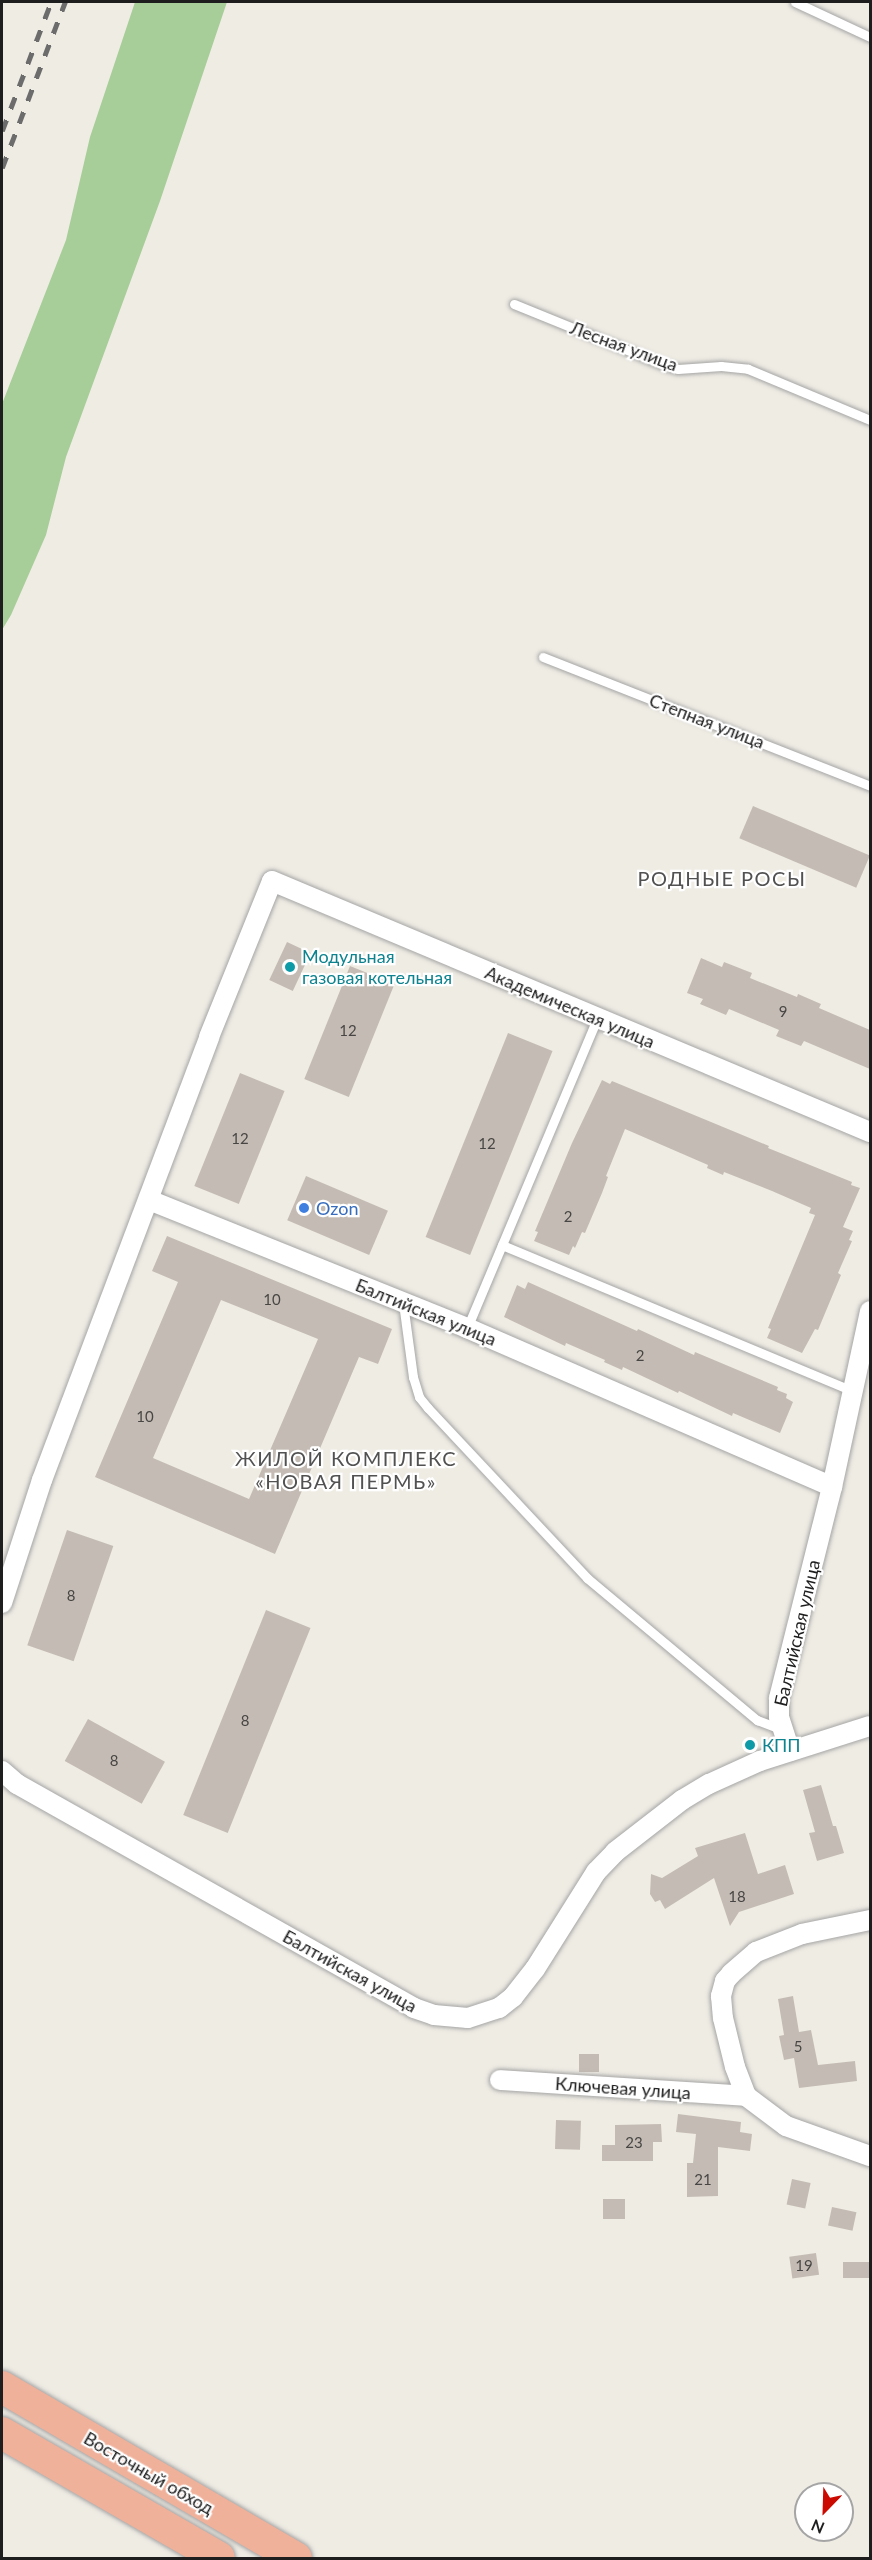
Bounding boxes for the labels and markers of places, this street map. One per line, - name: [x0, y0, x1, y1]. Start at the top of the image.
- place label: Модульная газовая котельная: [302, 946, 452, 988]
- marker: Модульная газовая котельная: [283, 960, 297, 974]
- place label: Ozon: [316, 1197, 358, 1219]
- marker: Ozon: [297, 1201, 311, 1215]
- place label: КПП: [762, 1734, 801, 1756]
- marker: КПП: [743, 1738, 757, 1752]

